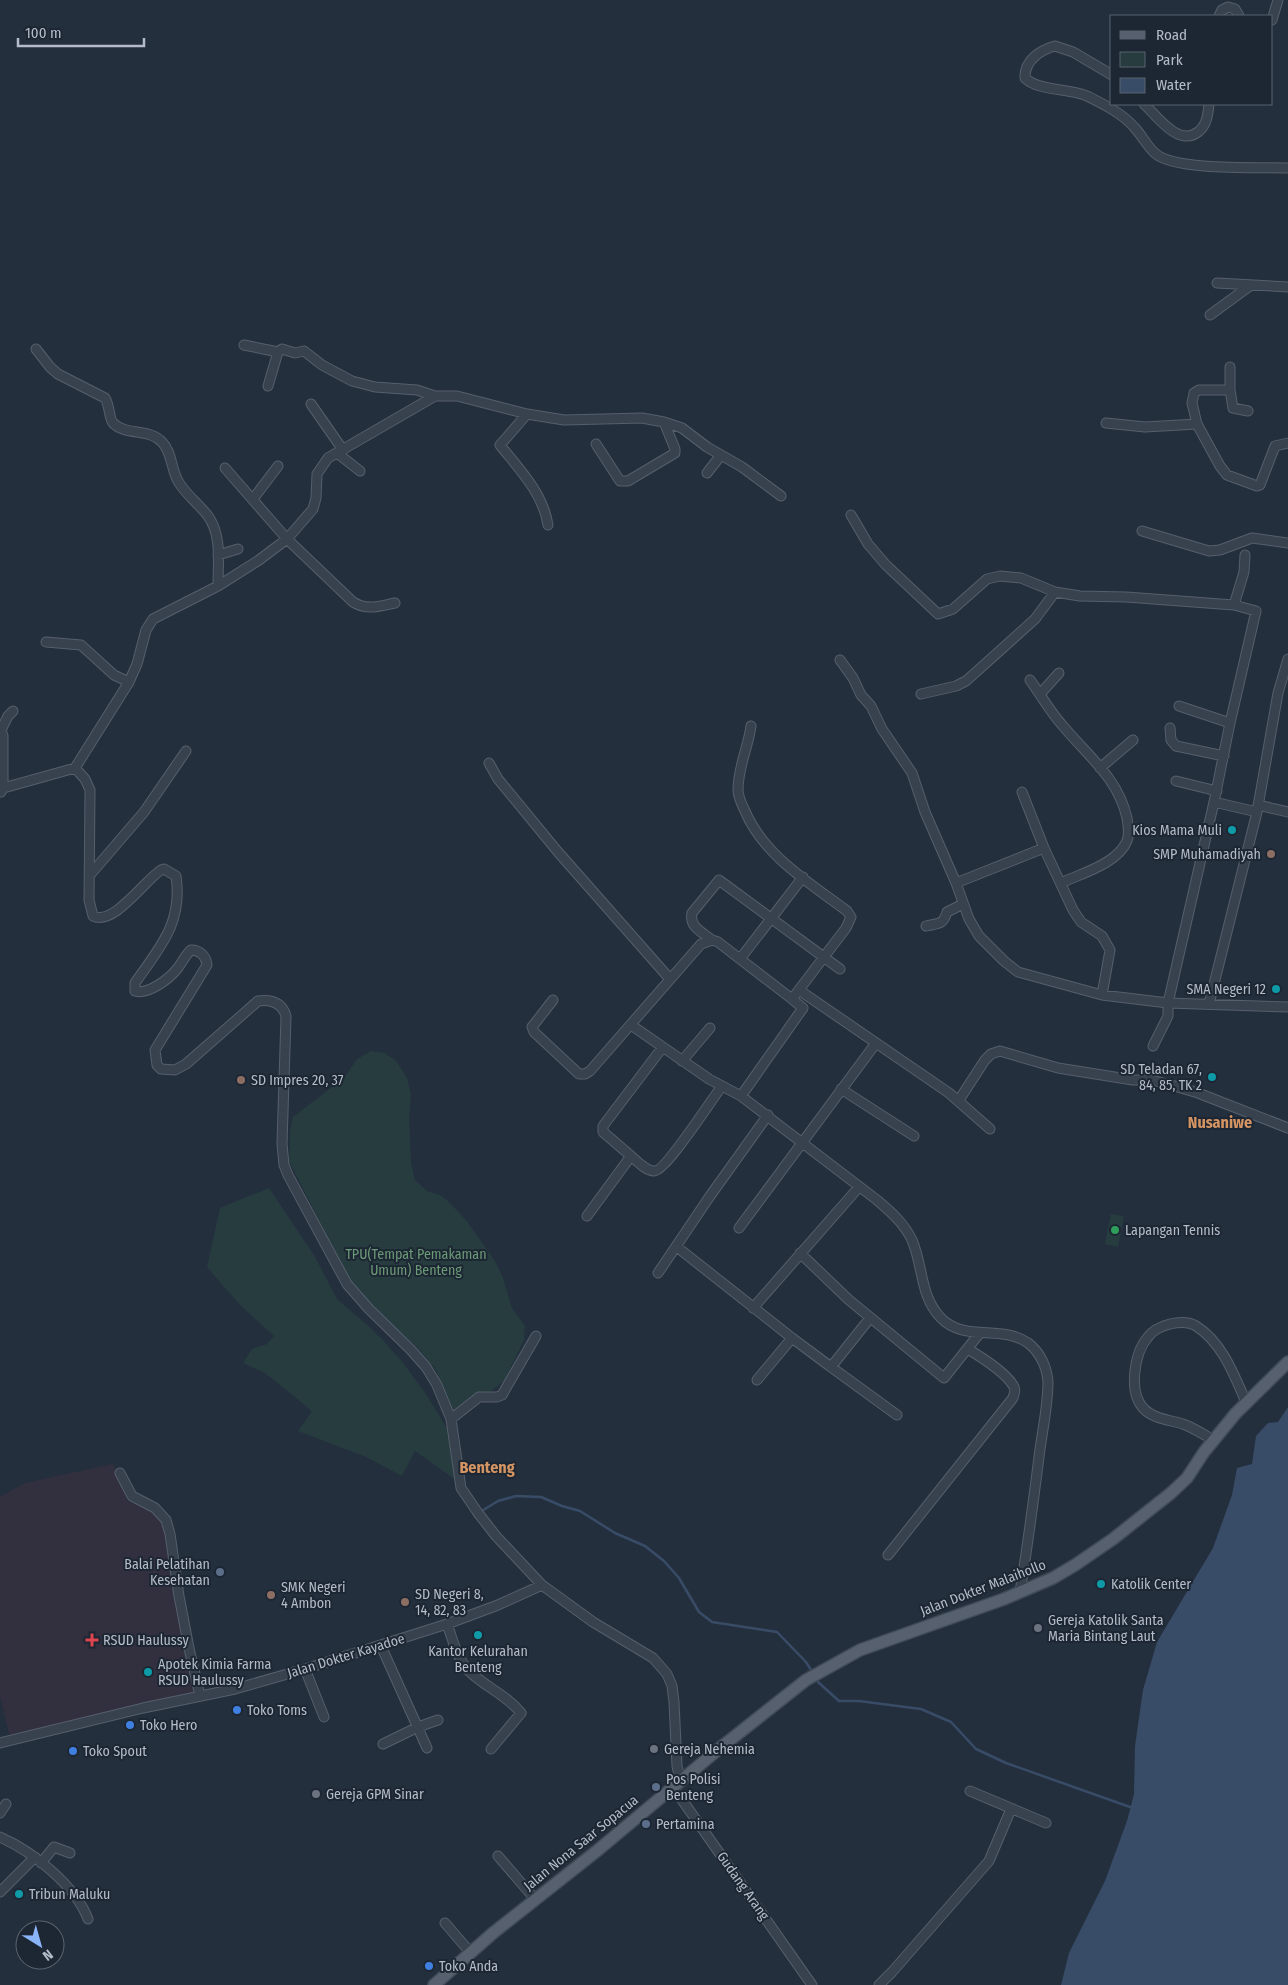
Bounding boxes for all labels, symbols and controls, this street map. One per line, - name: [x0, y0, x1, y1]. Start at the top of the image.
- scale bar: [18, 15, 144, 47]
- legend: [1110, 15, 1273, 105]
- text: 100 m: [25, 24, 62, 42]
- text: Road: [1156, 26, 1187, 44]
- text: Park: [1156, 51, 1183, 69]
- text: Water: [1156, 76, 1192, 94]
- place label: Kios Mama Muli: [1132, 822, 1222, 839]
- marker: Kios Mama Muli: [1226, 824, 1238, 836]
- place label: SMP Muhamadiyah: [1153, 846, 1261, 863]
- marker: SMP Muhamadiyah: [1265, 848, 1277, 860]
- place label: SMA Negeri 12: [1187, 981, 1266, 998]
- marker: SMA Negeri 12: [1270, 983, 1282, 995]
- place label: SD Teladan 67, 84, 85, TK 2: [1120, 1061, 1202, 1094]
- marker: SD Teladan 67, 84, 85, TK 2: [1206, 1071, 1218, 1083]
- place label: SD Impres 20, 37: [251, 1072, 344, 1089]
- marker: SD Impres 20, 37: [235, 1074, 247, 1086]
- district label: Nusaniwe: [1188, 1113, 1252, 1132]
- place label: Lapangan Tennis: [1125, 1222, 1220, 1239]
- marker: Lapangan Tennis: [1109, 1224, 1121, 1236]
- park label: TPU(Tempat Pemakaman Umum) Benteng: [345, 1246, 487, 1279]
- district label: Benteng: [459, 1458, 515, 1477]
- place label: Balai Pelatihan Kesehatan: [124, 1556, 210, 1589]
- street label: Jalan Dokter Malaihollo: [918, 1556, 1048, 1620]
- marker: Balai Pelatihan Kesehatan: [214, 1566, 226, 1578]
- place label: Katolik Center: [1111, 1576, 1191, 1593]
- marker: Katolik Center: [1095, 1578, 1107, 1590]
- place label: SMK Negeri 4 Ambon: [281, 1579, 346, 1612]
- place label: SD Negeri 8, 14, 82, 83: [415, 1586, 484, 1619]
- marker: SMK Negeri 4 Ambon: [265, 1589, 277, 1601]
- marker: SD Negeri 8, 14, 82, 83: [399, 1596, 411, 1608]
- place label: Gereja Katolik Santa Maria Bintang Laut: [1048, 1612, 1164, 1645]
- marker: Gereja Katolik Santa Maria Bintang Laut: [1032, 1622, 1044, 1634]
- marker: Kantor Kelurahan Benteng: [472, 1629, 484, 1641]
- street label: Jalan Dokter Kayadoe: [285, 1630, 407, 1682]
- place label: RSUD Haulussy: [103, 1632, 189, 1649]
- marker: RSUD Haulussy: [85, 1633, 99, 1647]
- place label: Kantor Kelurahan Benteng: [428, 1643, 528, 1676]
- place label: Apotek Kimia Farma RSUD Haulussy: [158, 1656, 271, 1689]
- marker: Apotek Kimia Farma RSUD Haulussy: [142, 1666, 154, 1678]
- place label: Toko Toms: [247, 1702, 307, 1719]
- marker: Toko Toms: [231, 1704, 243, 1716]
- place label: Toko Hero: [140, 1717, 197, 1734]
- marker: Toko Hero: [124, 1719, 136, 1731]
- place label: Gereja Nehemia: [664, 1741, 755, 1758]
- place label: Toko Spout: [83, 1743, 147, 1760]
- marker: Gereja Nehemia: [648, 1743, 660, 1755]
- marker: Toko Spout: [67, 1745, 79, 1757]
- place label: Pos Polisi Benteng: [666, 1771, 721, 1804]
- marker: Pos Polisi Benteng: [650, 1781, 662, 1793]
- place label: Gereja GPM Sinar: [326, 1786, 424, 1803]
- marker: Gereja GPM Sinar: [310, 1788, 322, 1800]
- street label: Jalan Nona Saar Sopacua: [520, 1792, 642, 1894]
- place label: Pertamina: [656, 1816, 715, 1833]
- marker: Pertamina: [640, 1818, 652, 1830]
- street label: Gudang Arang: [713, 1849, 773, 1924]
- place label: Tribun Maluku: [29, 1886, 110, 1903]
- marker: Tribun Maluku: [13, 1888, 25, 1900]
- north arrow: [15, 1920, 65, 1970]
- text: N: [39, 1946, 56, 1964]
- place label: Toko Anda: [439, 1958, 498, 1975]
- marker: Toko Anda: [423, 1960, 435, 1972]

